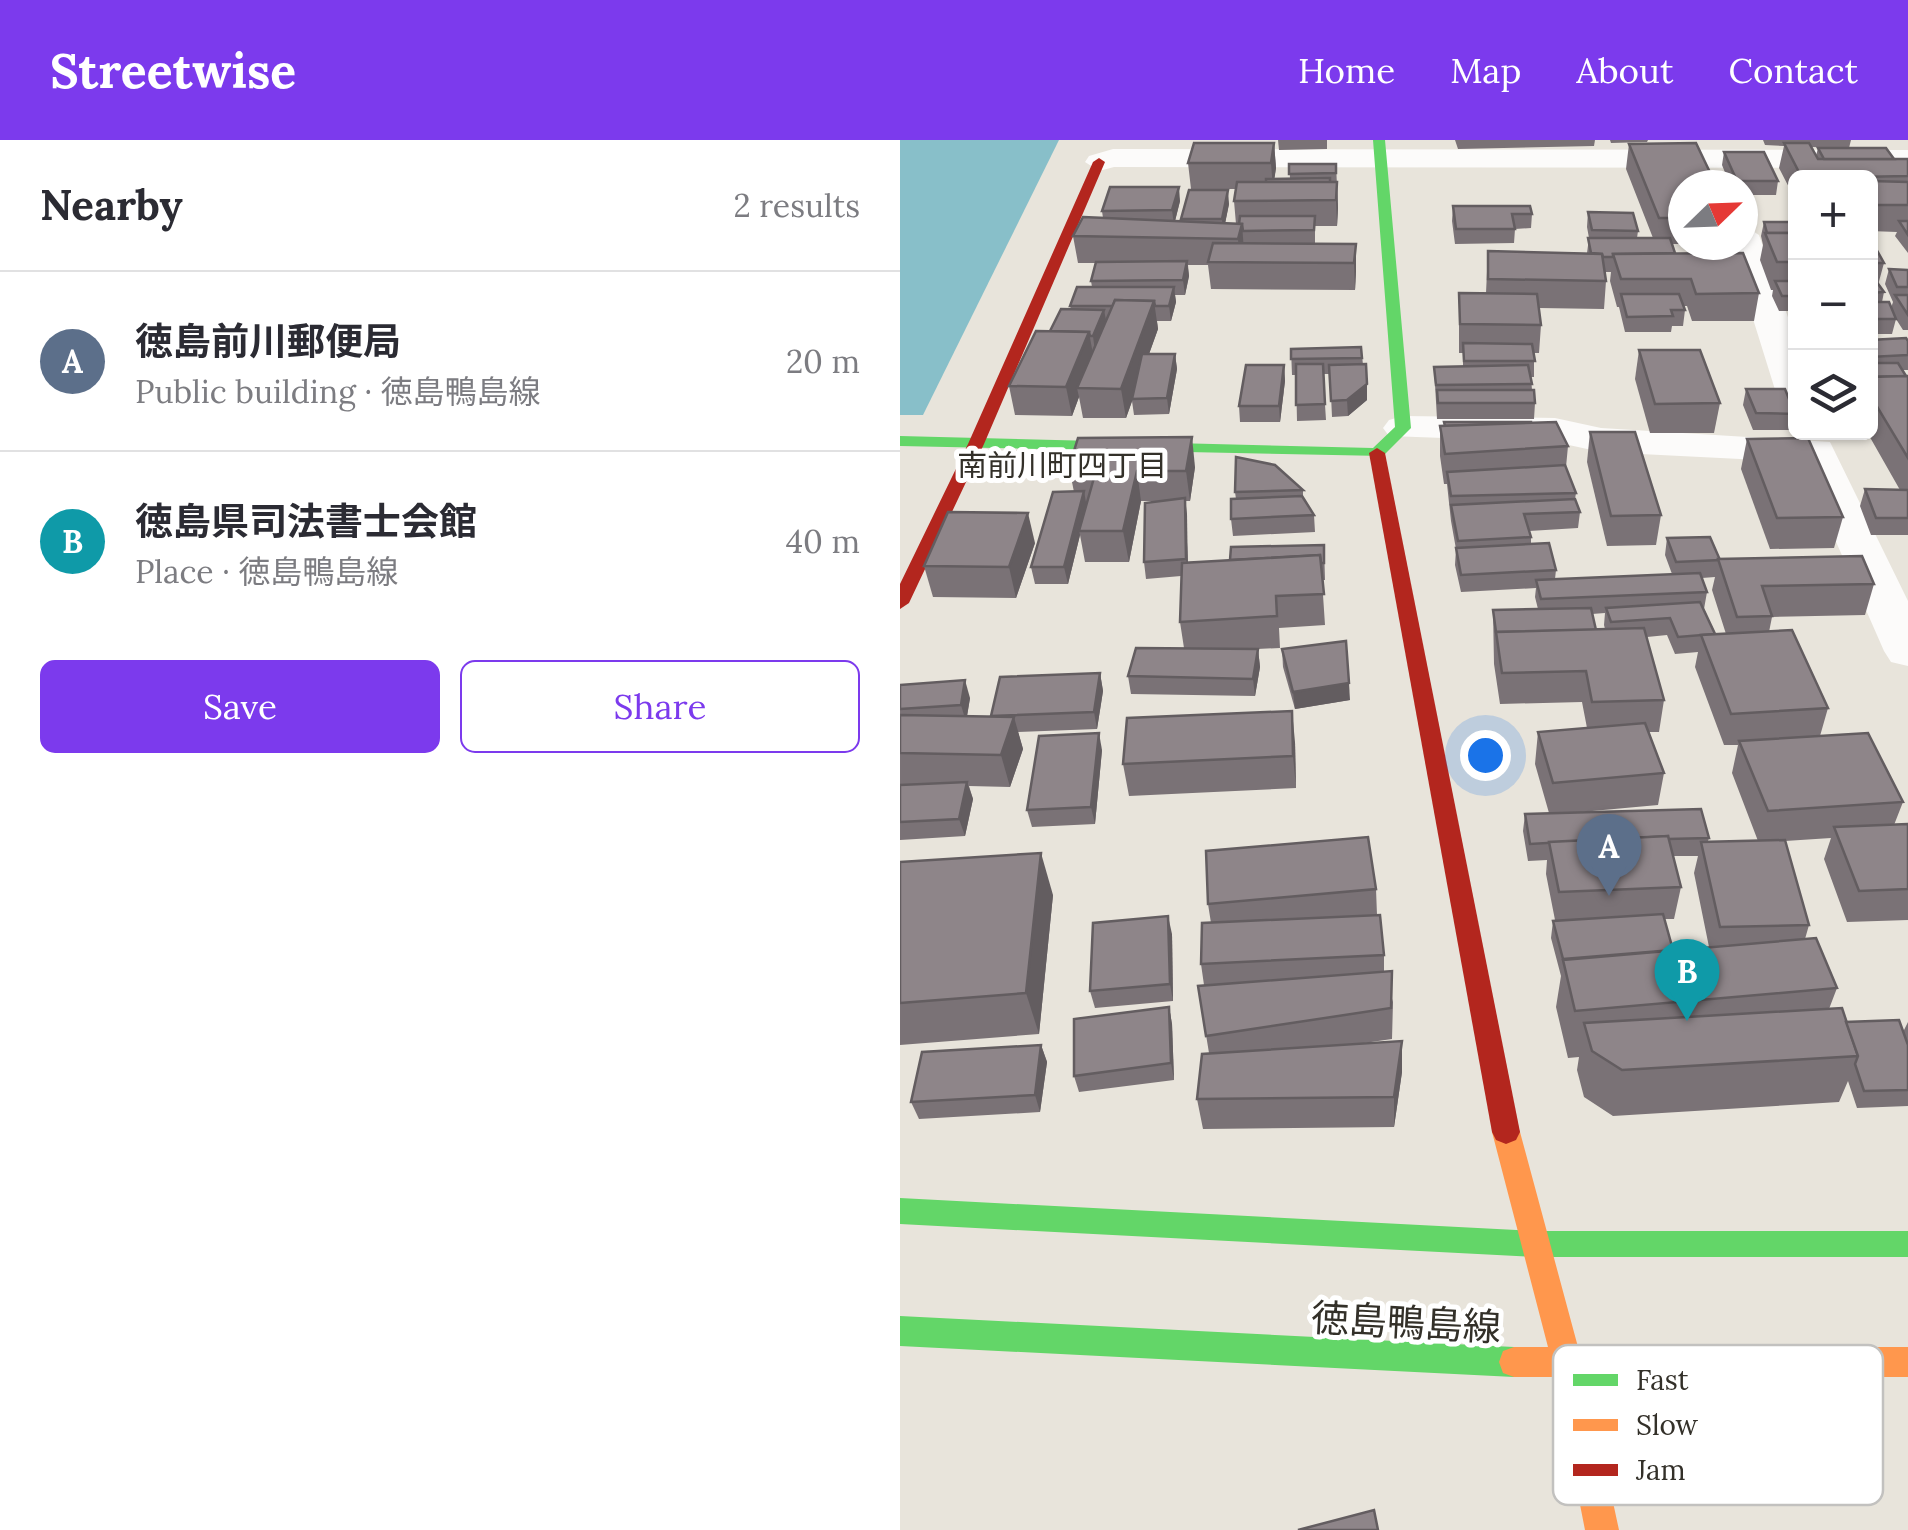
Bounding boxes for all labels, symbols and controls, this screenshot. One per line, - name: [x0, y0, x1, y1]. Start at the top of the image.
- text: Streetwise: [50, 40, 296, 101]
- text: Home: [1298, 48, 1395, 93]
- text: Map: [1450, 48, 1521, 93]
- text: About: [1576, 48, 1674, 93]
- text: Contact: [1729, 48, 1858, 93]
- north arrow: [1668, 170, 1758, 260]
- map controls: [1788, 170, 1878, 440]
- button: +: [1788, 170, 1878, 260]
- text: Nearby: [40, 178, 183, 232]
- text: 2 results: [734, 185, 860, 226]
- button: −: [1788, 260, 1878, 350]
- text: 徳島前川郵便局: [135, 317, 401, 365]
- text: A: [62, 341, 83, 382]
- text: 20 m: [786, 341, 860, 382]
- button: layers: [1788, 350, 1878, 440]
- text: Public building · 徳島鴨島線: [135, 371, 541, 412]
- district label: 南前川町四丁目: [957, 446, 1167, 484]
- text: 徳島県司法書士会館: [135, 497, 477, 545]
- text: B: [62, 521, 83, 562]
- text: 40 m: [786, 521, 860, 562]
- text: Place · 徳島鴨島線: [135, 551, 398, 592]
- button: Save: [40, 660, 440, 753]
- button: Share: [460, 660, 860, 753]
- your location: [1460, 730, 1511, 781]
- pin: A: [1576, 814, 1642, 896]
- pin: B: [1654, 938, 1720, 1021]
- street label: 徳島鴨島線: [1310, 1293, 1502, 1351]
- legend: [1553, 1345, 1883, 1505]
- text: Fast: [1636, 1362, 1689, 1398]
- text: Slow: [1636, 1407, 1699, 1443]
- text: Jam: [1635, 1452, 1686, 1488]

